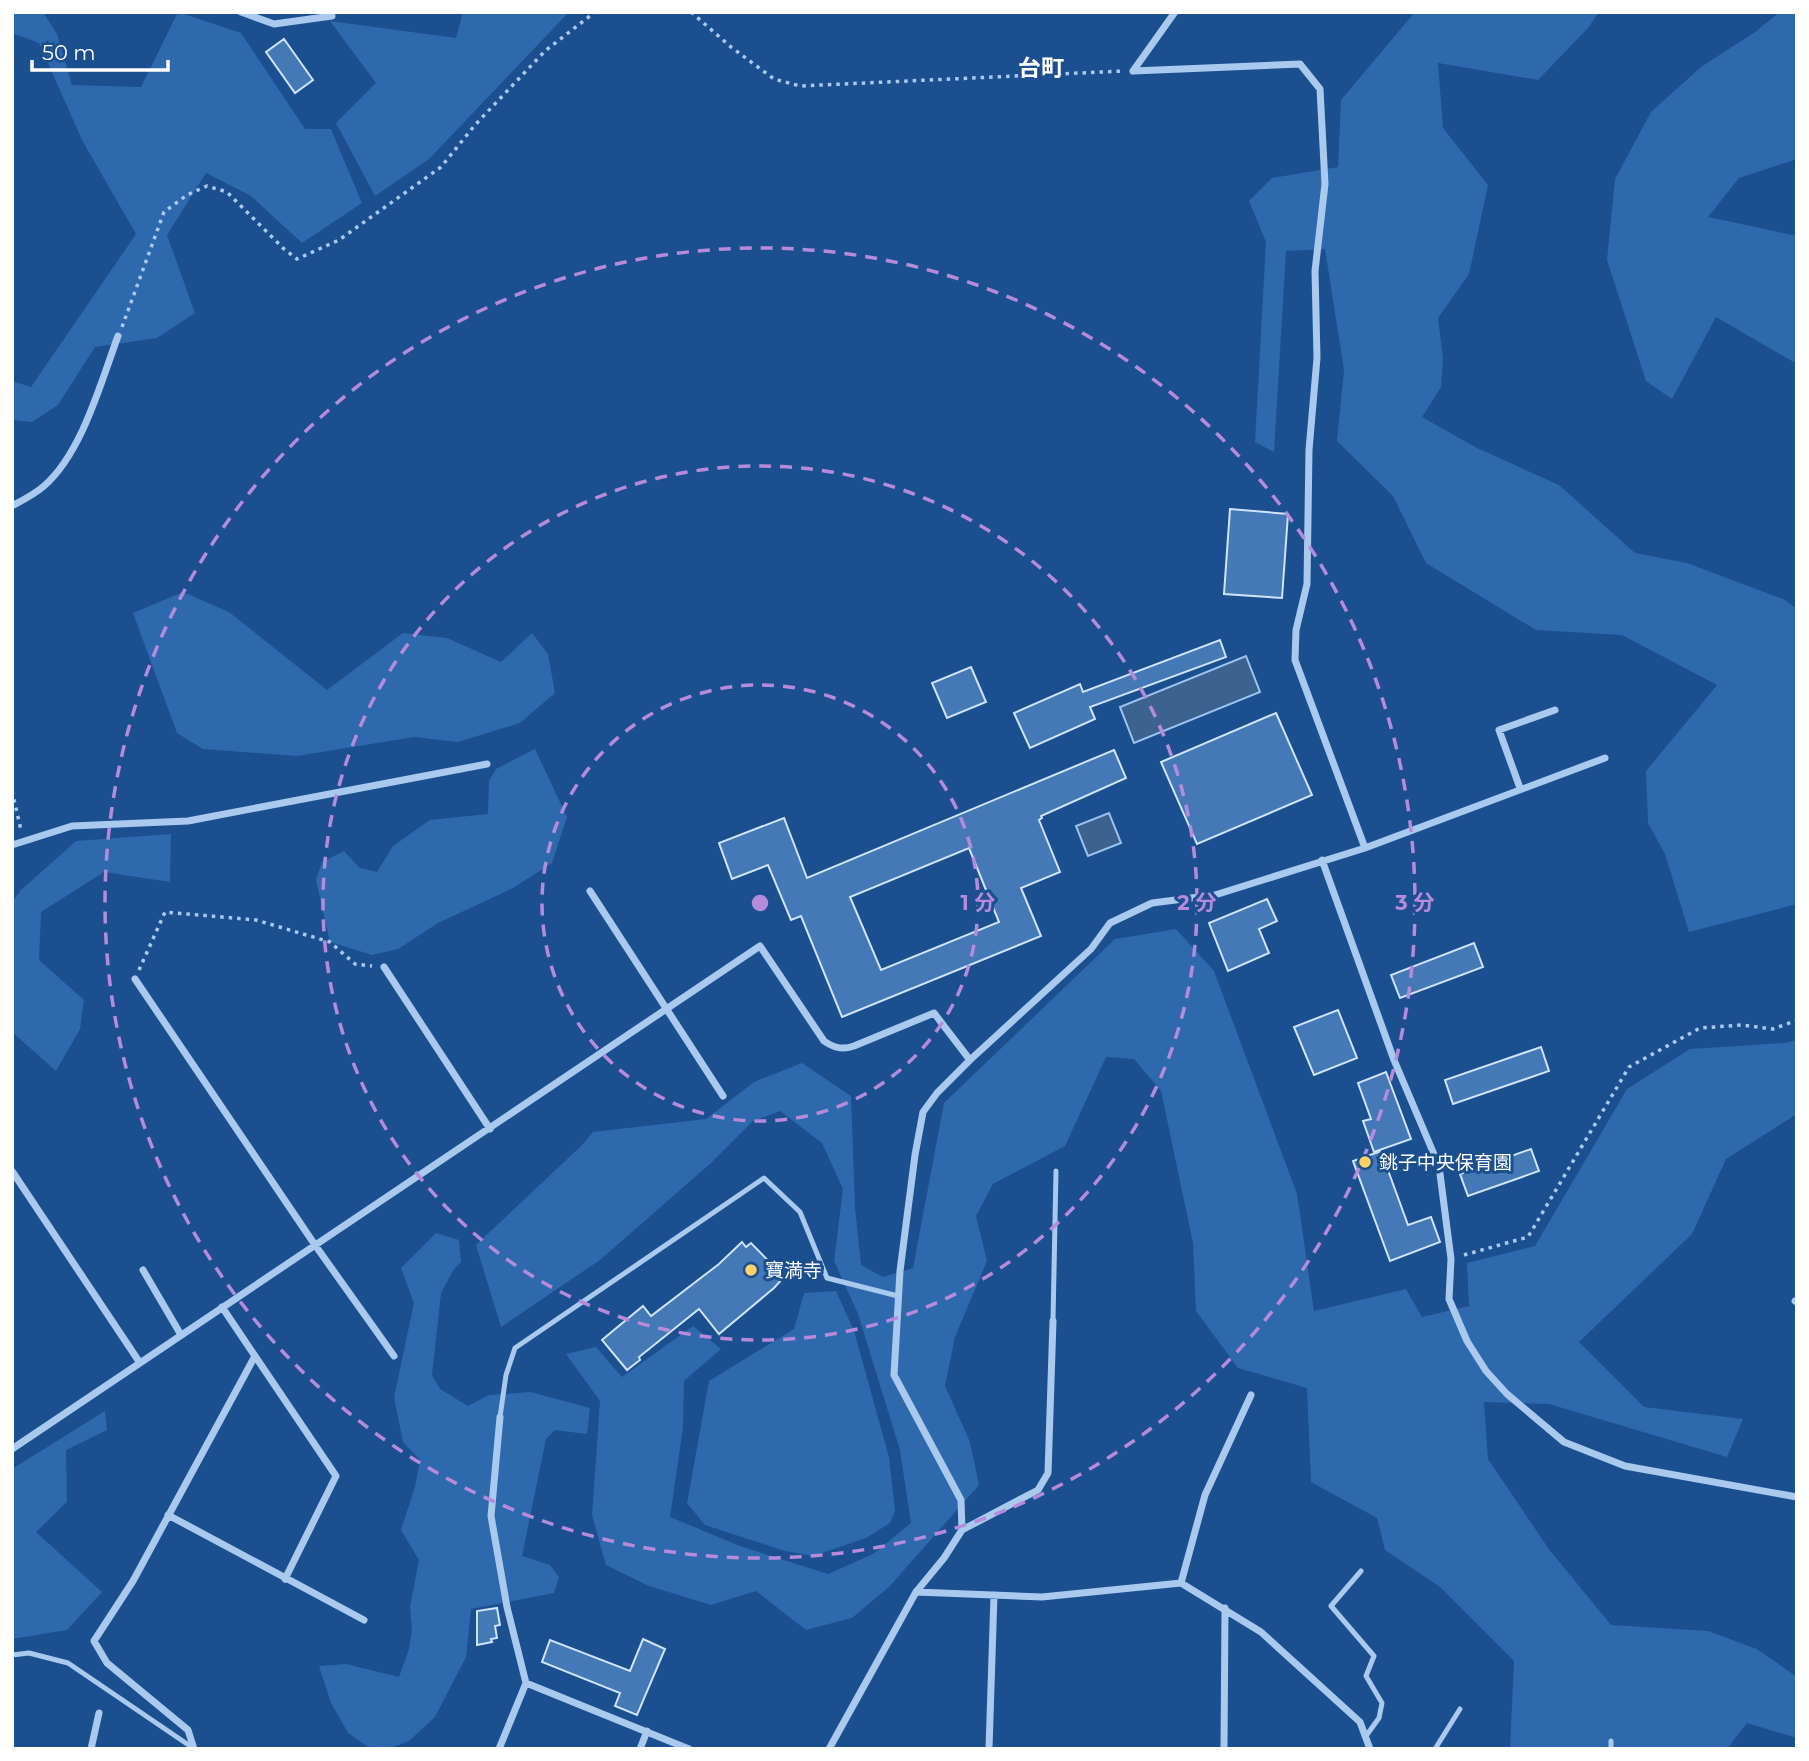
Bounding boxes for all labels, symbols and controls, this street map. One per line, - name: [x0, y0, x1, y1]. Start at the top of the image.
- scale bar: [32, 28, 168, 72]
- text: 50 m: [42, 40, 96, 65]
- district label: 台町: [1018, 54, 1064, 82]
- text: 1 分: [960, 890, 996, 915]
- text: 2 分: [1177, 890, 1217, 915]
- text: 3 分: [1394, 890, 1435, 915]
- centre of rings: [748, 891, 772, 915]
- place label: 銚子中央保育園: [1379, 1151, 1512, 1174]
- marker: 銚子中央保育園: [1357, 1154, 1373, 1170]
- place label: 寶満寺: [765, 1259, 822, 1282]
- marker: 寶満寺: [743, 1262, 759, 1278]

